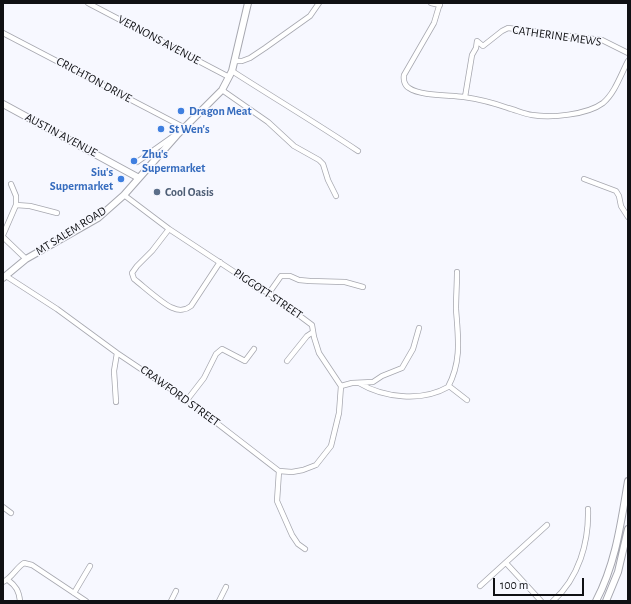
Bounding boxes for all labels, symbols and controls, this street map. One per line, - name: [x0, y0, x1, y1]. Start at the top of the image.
- street label: VERNONS AVENUE: [115, 12, 203, 68]
- street label: CATHERINE MEWS: [512, 23, 602, 49]
- street label: CRICHTON DRIVE: [54, 54, 134, 106]
- place label: Dragon Meat: [189, 104, 251, 118]
- marker: Dragon Meat: [176, 106, 186, 116]
- street label: AUSTIN AVENUE: [22, 110, 100, 160]
- place label: St Wen's: [169, 122, 210, 136]
- marker: St Wen's: [156, 124, 166, 134]
- place label: Zhu's Supermarket: [142, 147, 205, 175]
- marker: Zhu's Supermarket: [129, 156, 139, 166]
- place label: Siu's Supermarket: [50, 165, 113, 193]
- marker: Siu's Supermarket: [116, 174, 126, 184]
- place label: Cool Oasis: [165, 185, 214, 199]
- marker: Cool Oasis: [152, 187, 162, 197]
- street label: MT SALEM ROAD: [33, 203, 109, 259]
- street label: PIGGOTT STREET: [231, 266, 305, 322]
- street label: CRAWFORD STREET: [137, 362, 223, 430]
- scale bar: [495, 570, 586, 596]
- text: 100 m: [500, 579, 528, 591]

